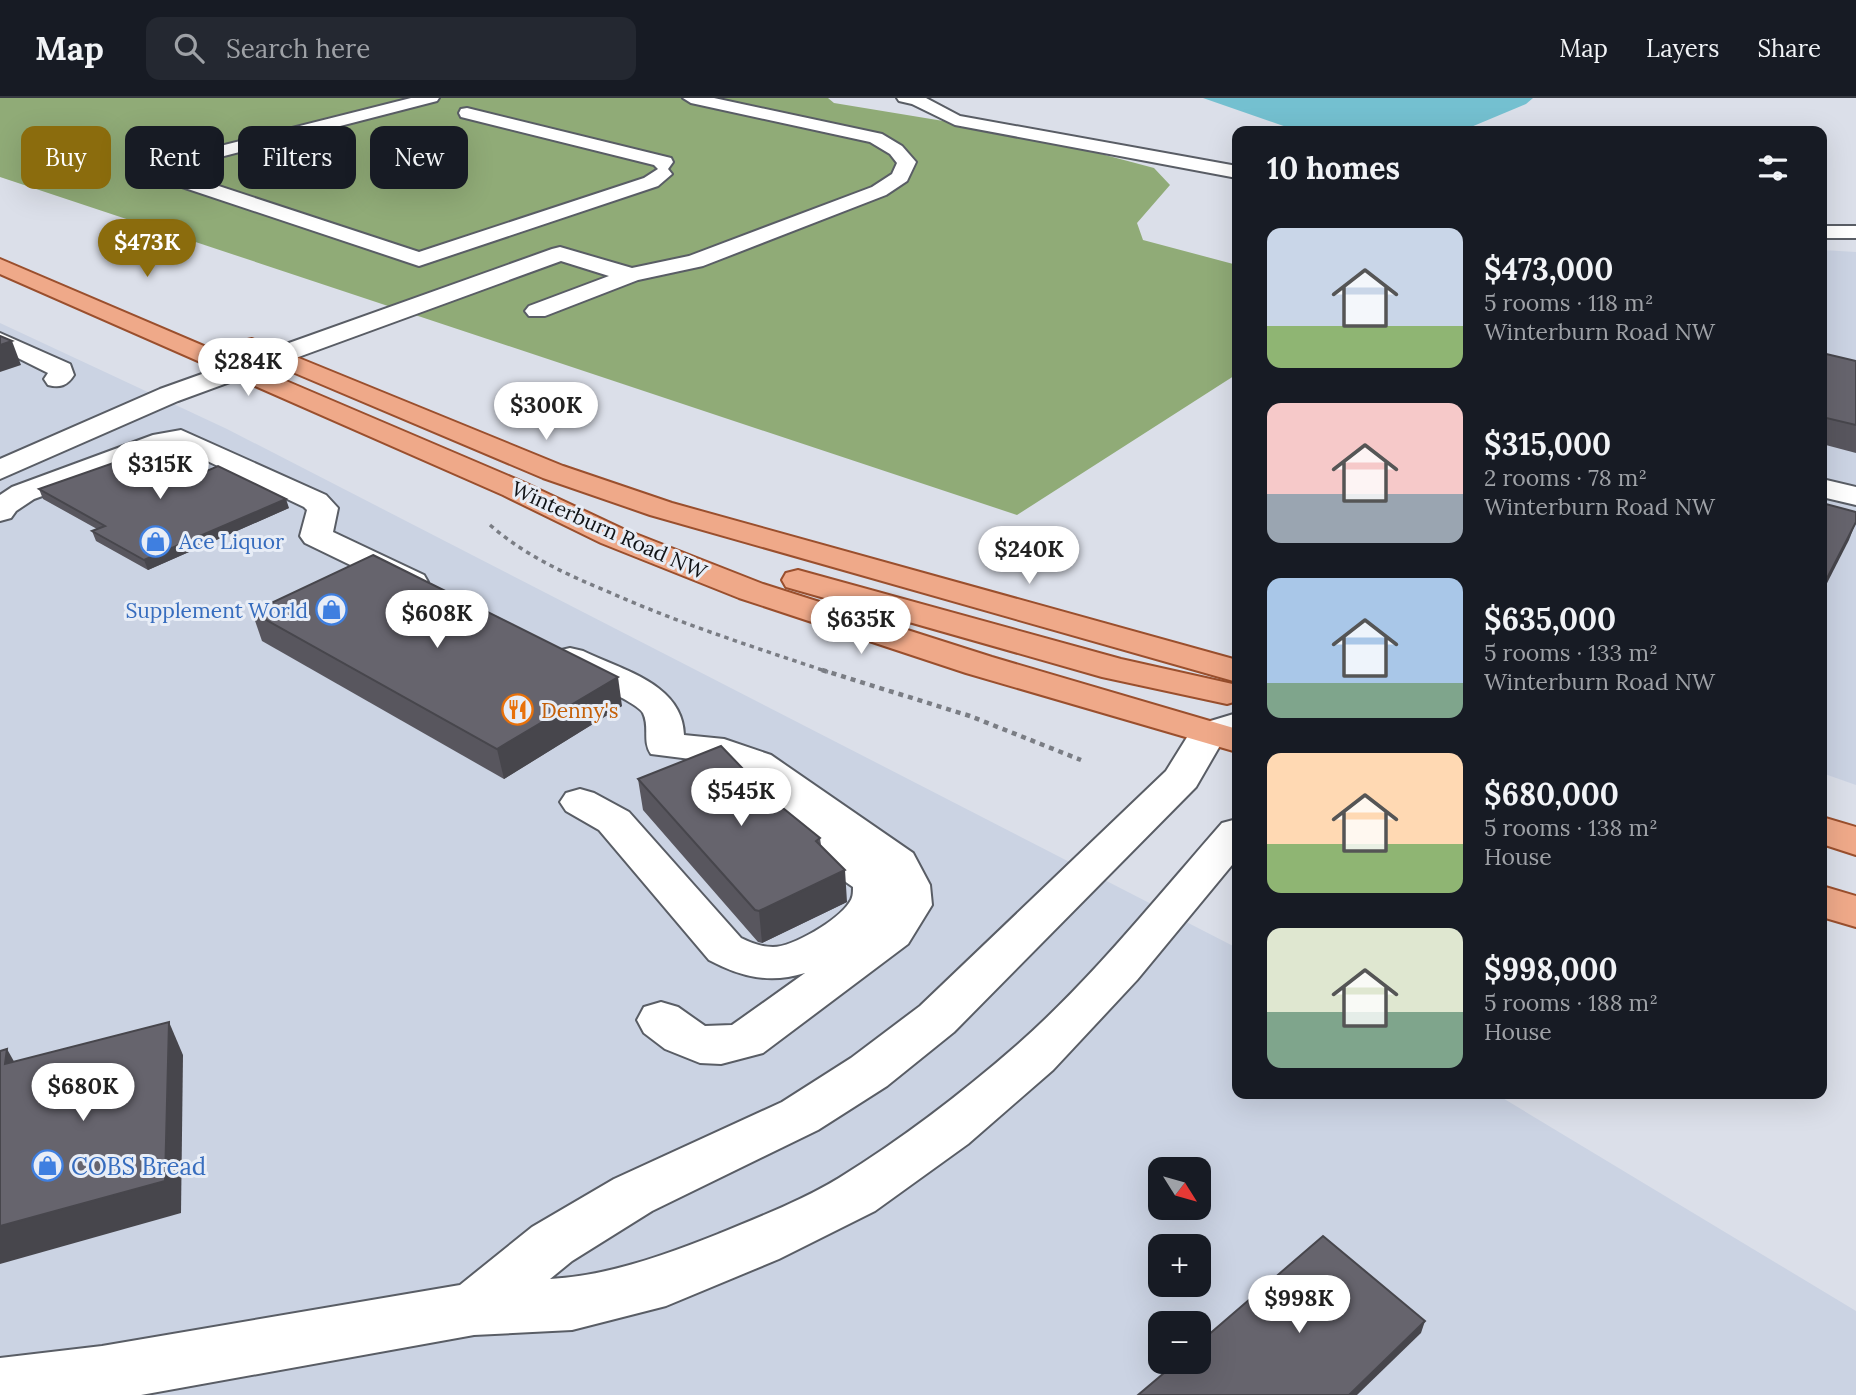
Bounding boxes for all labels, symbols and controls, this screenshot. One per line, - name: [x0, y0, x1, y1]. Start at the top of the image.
- search box: [146, 17, 636, 80]
- text: Map: [35, 27, 104, 69]
- icon: search: [170, 29, 208, 67]
- text: Search here: [226, 32, 370, 65]
- text: Map: [1559, 33, 1608, 64]
- text: Layers: [1646, 33, 1719, 64]
- text: Share: [1757, 33, 1821, 64]
- chip: Buy: [21, 126, 111, 189]
- chip: Rent: [125, 126, 224, 189]
- chip: Filters: [238, 126, 356, 189]
- chip: New: [370, 126, 468, 189]
- text: 10 homes: [1267, 149, 1400, 187]
- icon: filters: [1754, 149, 1792, 187]
- pin: $473K: [98, 220, 196, 279]
- text: $473K: [114, 227, 180, 256]
- text: $473,000: [1484, 250, 1613, 288]
- icon: home: [1323, 256, 1407, 340]
- text: 5 rooms · 118 m²: [1484, 288, 1654, 317]
- text: Winterburn Road NW: [1484, 317, 1715, 346]
- pin: $284K: [199, 338, 297, 398]
- text: $284K: [214, 346, 282, 375]
- pin: $300K: [497, 382, 595, 442]
- text: $300K: [510, 390, 582, 419]
- text: $315,000: [1484, 425, 1611, 463]
- icon: home: [1323, 431, 1407, 515]
- pin: $315K: [111, 442, 209, 501]
- text: $315K: [128, 449, 192, 478]
- text: 2 rooms · 78 m²: [1484, 463, 1647, 492]
- street label: Winterburn Road NW: [507, 475, 712, 586]
- text: Winterburn Road NW: [1484, 492, 1715, 521]
- shop icon: Ace Liquor: [139, 524, 173, 558]
- pin: $240K: [980, 526, 1078, 586]
- place label: Ace Liquor: [178, 528, 284, 555]
- text: $240K: [994, 534, 1064, 563]
- pin: $608K: [388, 590, 486, 650]
- shop icon: Supplement World: [314, 593, 348, 627]
- pin: $635K: [812, 596, 910, 656]
- place label: Supplement World: [126, 597, 308, 624]
- text: $608K: [402, 598, 472, 627]
- text: $635,000: [1484, 600, 1616, 638]
- text: $635K: [827, 604, 895, 633]
- icon: home: [1323, 606, 1407, 690]
- text: 5 rooms · 133 m²: [1484, 638, 1658, 667]
- text: Winterburn Road NW: [1484, 667, 1715, 696]
- restaurant icon: Denny's: [501, 693, 535, 727]
- place label: Denny's: [541, 697, 619, 724]
- pin: $545K: [692, 768, 790, 828]
- text: $680,000: [1484, 775, 1619, 813]
- text: $545K: [707, 776, 775, 805]
- icon: home: [1323, 781, 1407, 865]
- text: 5 rooms · 138 m²: [1484, 813, 1658, 842]
- text: House: [1484, 842, 1552, 871]
- text: $998,000: [1484, 950, 1618, 988]
- icon: home: [1323, 956, 1407, 1040]
- text: 5 rooms · 188 m²: [1484, 988, 1658, 1017]
- text: House: [1484, 1017, 1552, 1046]
- pin: $680K: [34, 1063, 132, 1123]
- text: $680K: [48, 1071, 118, 1100]
- shop icon: COBS Bread: [31, 1149, 65, 1183]
- place label: COBS Bread: [71, 1151, 206, 1182]
- north arrow: [1148, 1157, 1211, 1220]
- map controls: [1148, 1157, 1211, 1374]
- button: +: [1148, 1234, 1211, 1297]
- pin: $998K: [1250, 1276, 1348, 1335]
- text: $998K: [1264, 1283, 1334, 1312]
- button: −: [1148, 1311, 1211, 1374]

